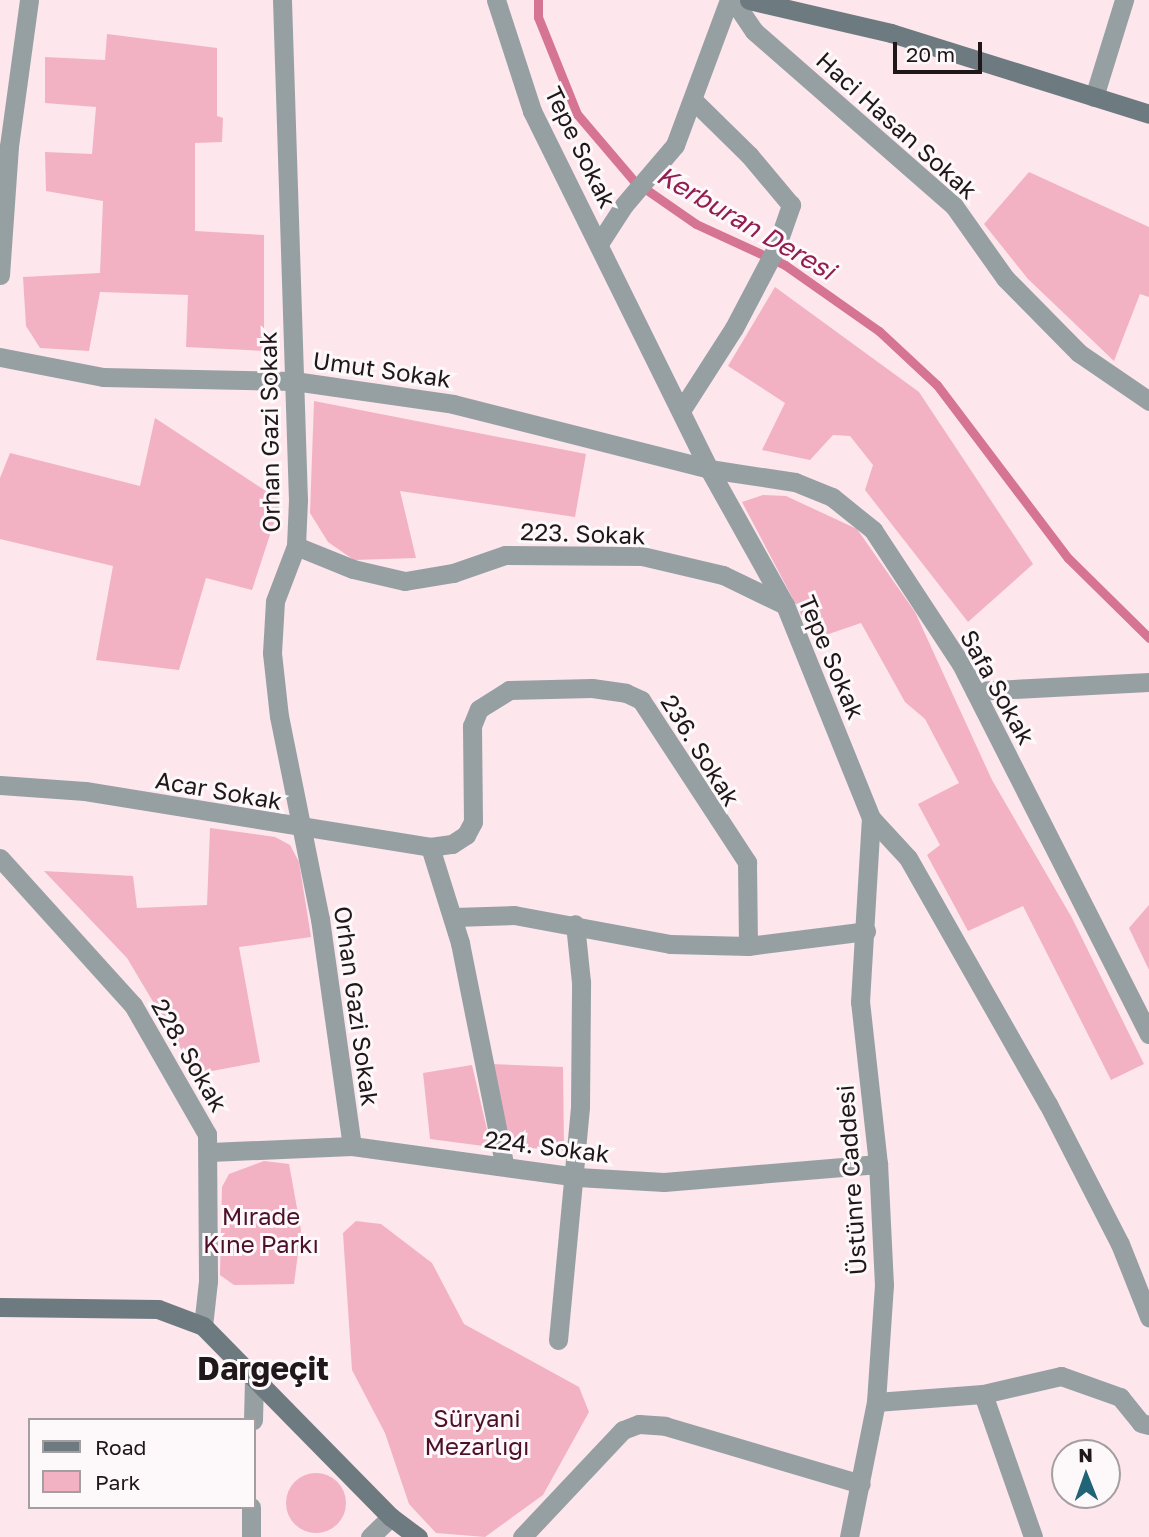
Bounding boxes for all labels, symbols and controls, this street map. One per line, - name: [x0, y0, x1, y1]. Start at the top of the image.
- scale bar: [897, 28, 986, 72]
- text: 20 m: [906, 41, 955, 67]
- street label: Haci Hasan Sokak: [811, 45, 983, 205]
- street label: Tepe Sokak: [539, 82, 623, 212]
- water label: Kerburan Deresi: [651, 159, 841, 287]
- street label: Orhan Gazi Sokak: [253, 331, 285, 533]
- street label: Umut Sokak: [311, 345, 453, 393]
- street label: 223. Sokak: [520, 516, 646, 550]
- street label: Tepe Sokak: [793, 591, 871, 723]
- street label: Safa Sokak: [955, 624, 1041, 750]
- street label: 236. Sokak: [655, 689, 747, 811]
- street label: Acar Sokak: [153, 765, 285, 815]
- street label: Orhan Gazi Sokak: [329, 904, 385, 1108]
- street label: 228. Sokak: [146, 993, 234, 1117]
- street label: Üstünre Caddesi: [830, 1084, 872, 1276]
- street label: 224. Sokak: [483, 1124, 611, 1168]
- park label: Mırade Kıne Parkı: [203, 1202, 319, 1258]
- district label: Dargeçit: [197, 1349, 329, 1387]
- park label: Süryani Mezarlığı: [424, 1404, 530, 1460]
- legend: [28, 1418, 256, 1509]
- text: Road: [95, 1434, 146, 1460]
- north arrow: [1051, 1439, 1121, 1509]
- text: N: [1078, 1443, 1093, 1466]
- text: Park: [95, 1469, 140, 1495]

